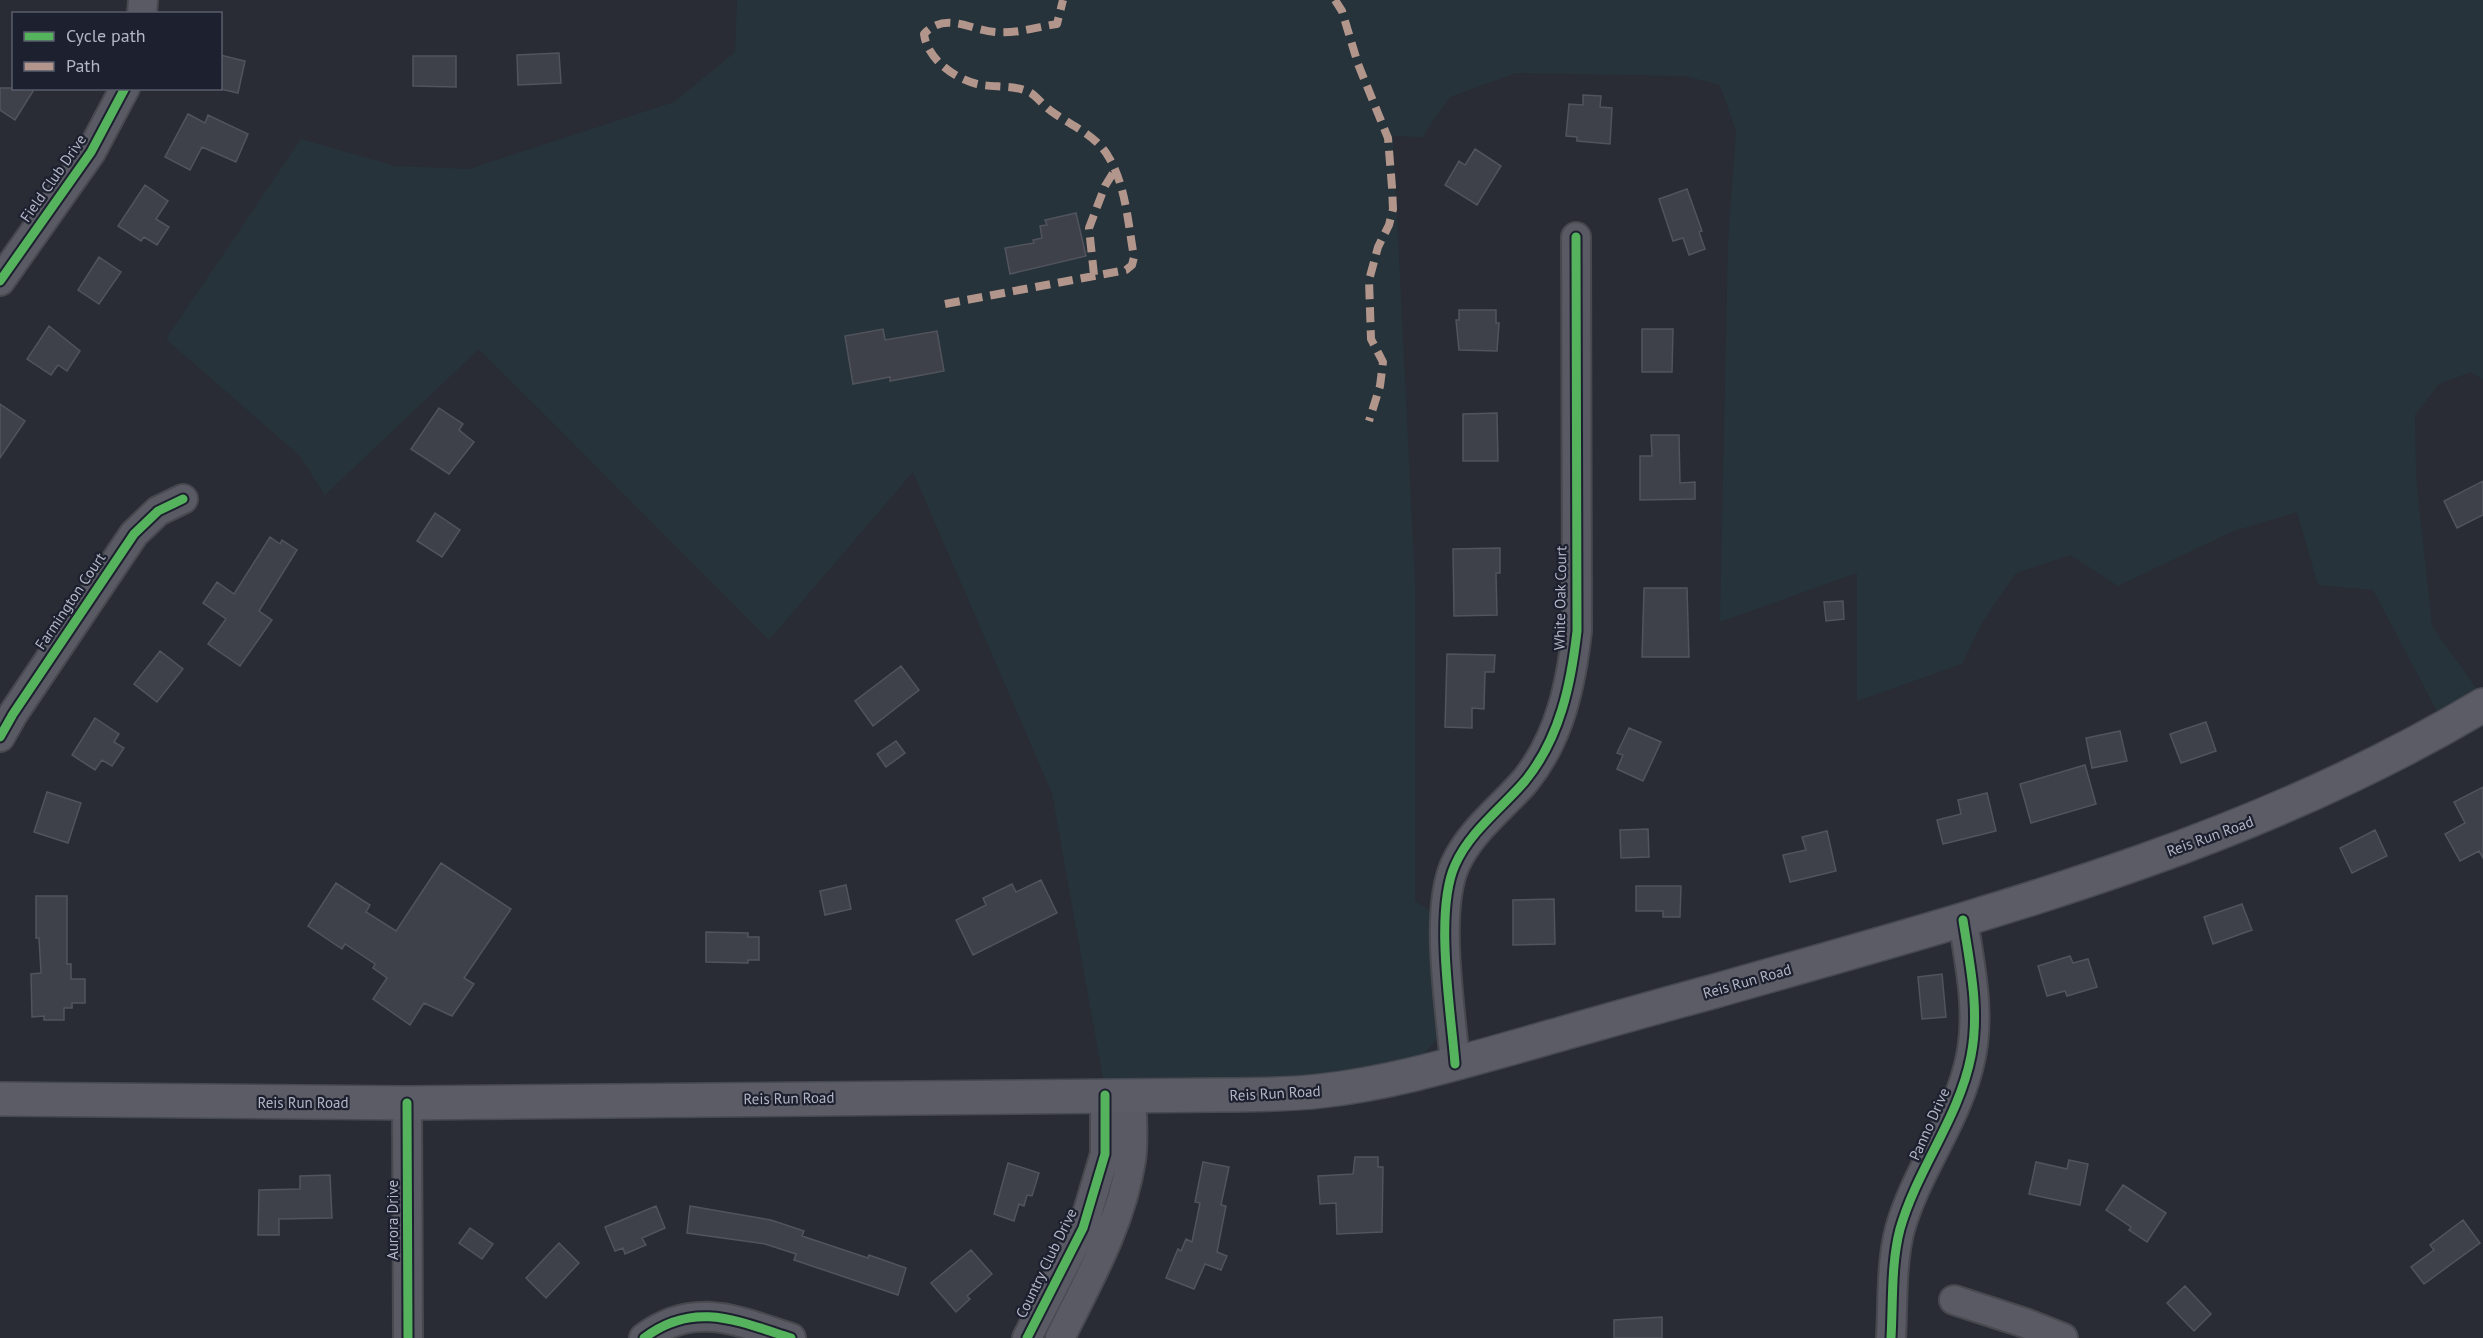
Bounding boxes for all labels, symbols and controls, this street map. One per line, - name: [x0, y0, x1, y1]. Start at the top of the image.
- legend: [12, 12, 222, 90]
- text: Cycle path: [66, 24, 146, 47]
- text: Path: [66, 54, 100, 77]
- street label: Field Club Drive: [16, 131, 90, 225]
- street label: White Oak Court: [1550, 546, 1570, 650]
- street label: Farmington Court: [31, 549, 109, 653]
- street label: Reis Run Road: [2164, 812, 2256, 860]
- street label: Reis Run Road: [1701, 959, 1793, 1003]
- street label: Reis Run Road: [1229, 1081, 1321, 1105]
- street label: Panno Drive: [1905, 1085, 1953, 1163]
- street label: Reis Run Road: [743, 1088, 835, 1108]
- street label: Reis Run Road: [258, 1093, 349, 1112]
- street label: Aurora Drive: [383, 1180, 402, 1260]
- street label: Country Club Drive: [1011, 1205, 1081, 1321]

